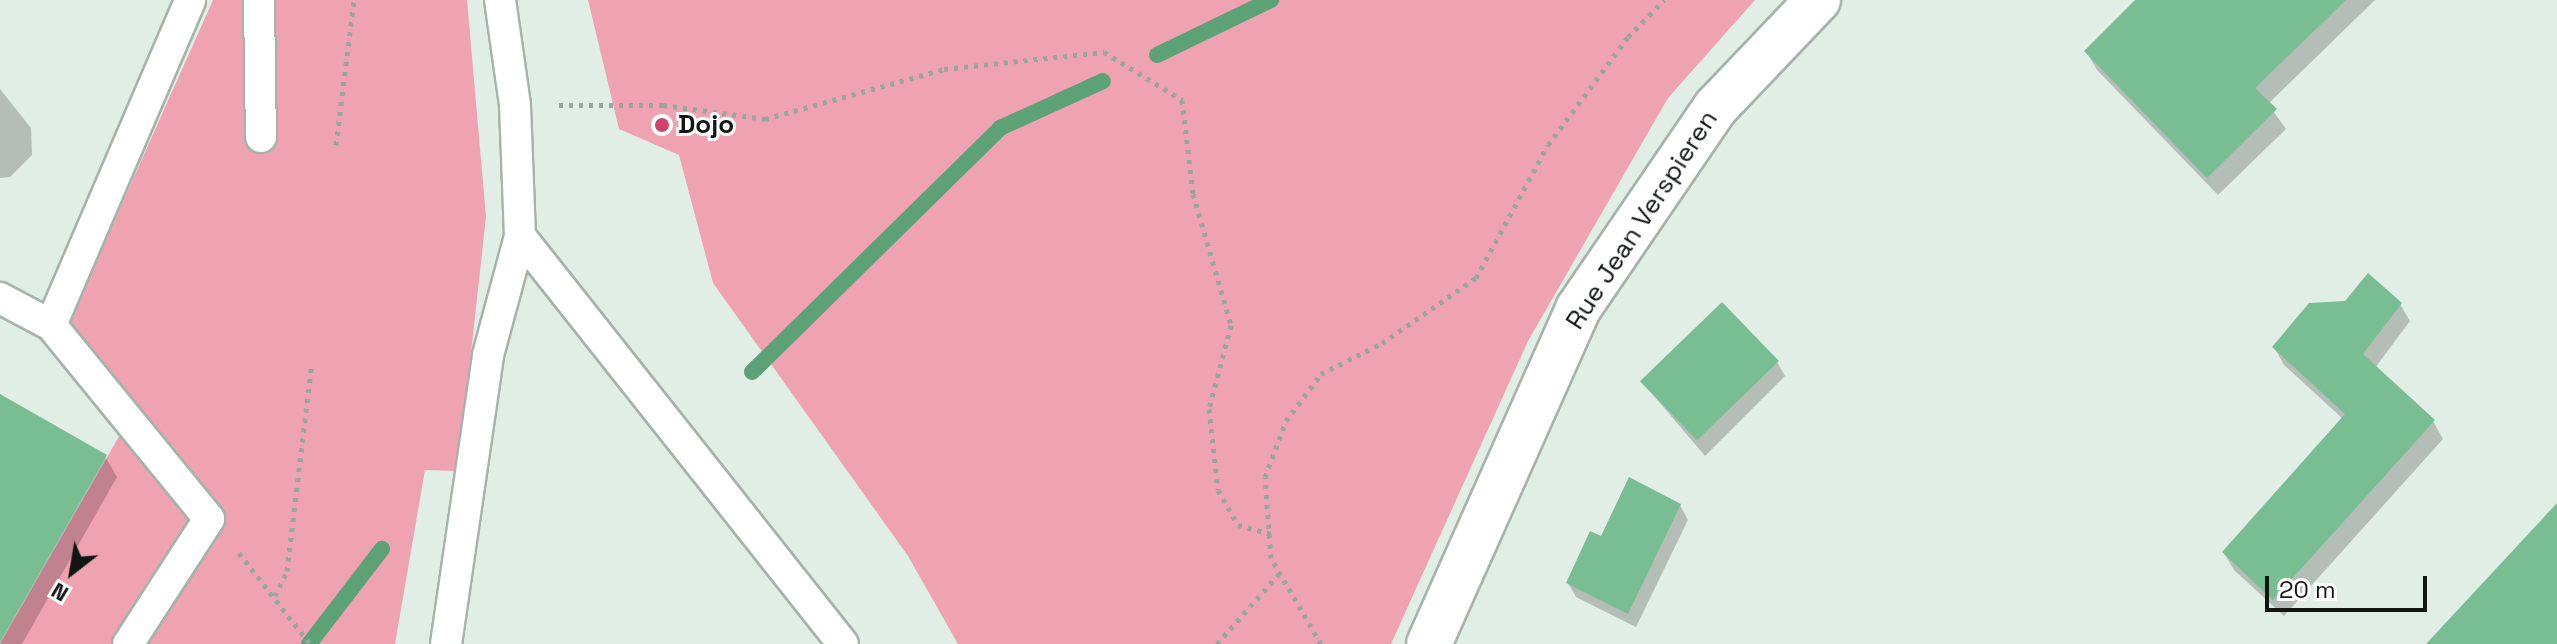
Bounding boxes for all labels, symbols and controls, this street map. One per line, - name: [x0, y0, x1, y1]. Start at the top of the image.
- street label: Rue Jean Verspieren: [1559, 105, 1725, 335]
- place label: Dojo: [678, 109, 734, 141]
- marker: Dojo: [653, 116, 671, 134]
- north arrow: [32, 532, 112, 612]
- scale bar: [2269, 560, 2431, 610]
- text: 20 m: [2279, 574, 2336, 605]
- text: N: [46, 577, 73, 608]

